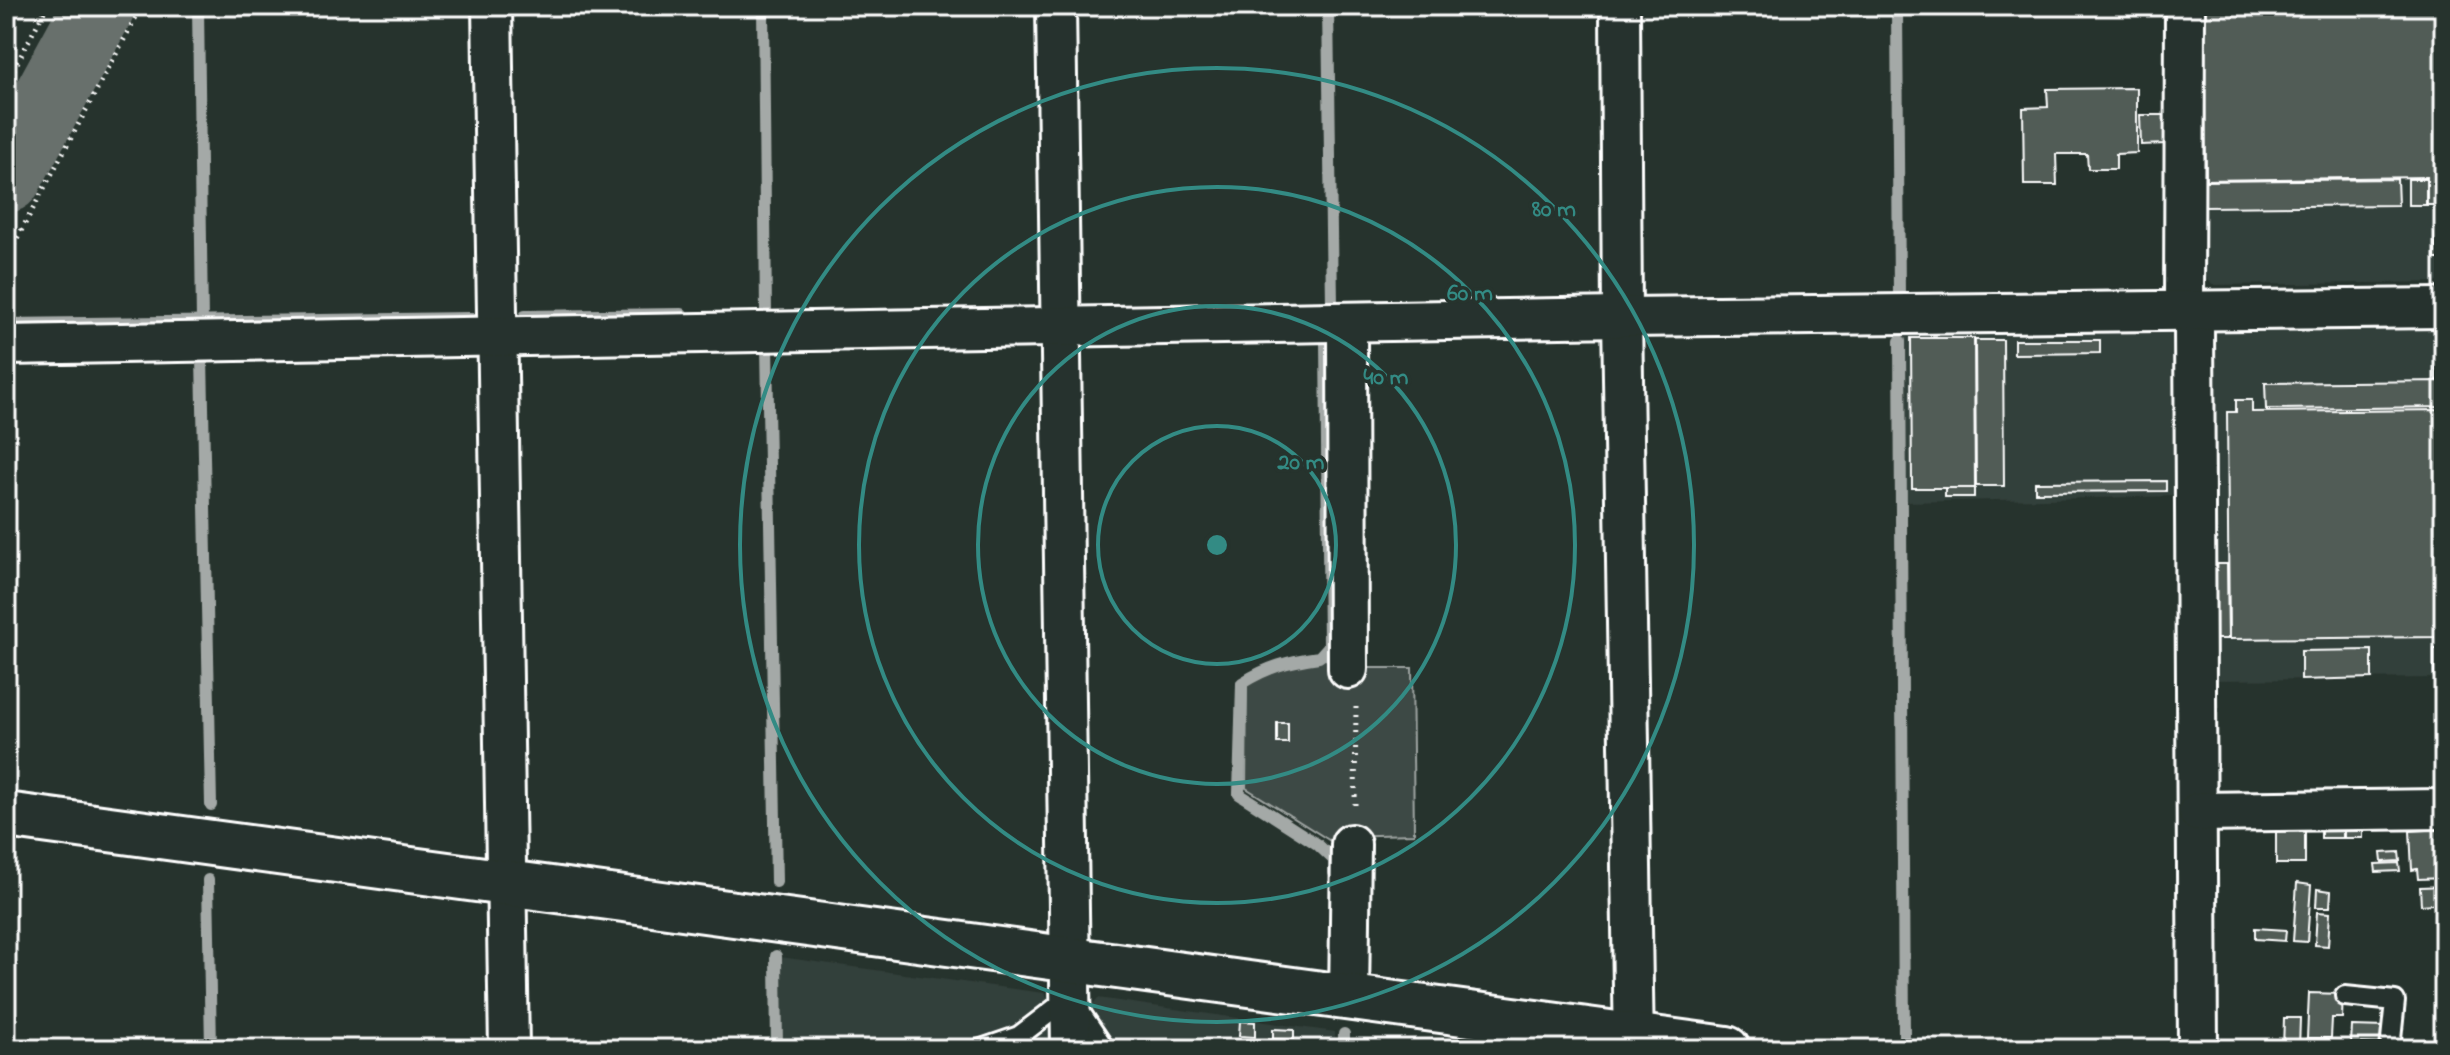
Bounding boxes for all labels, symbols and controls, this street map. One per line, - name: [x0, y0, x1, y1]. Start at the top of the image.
- text: 80 m: [1531, 193, 1576, 228]
- text: 60 m: [1447, 277, 1493, 312]
- text: 40 m: [1364, 361, 1409, 396]
- text: 20 m: [1277, 446, 1325, 481]
- centre of rings: [1203, 531, 1231, 559]

